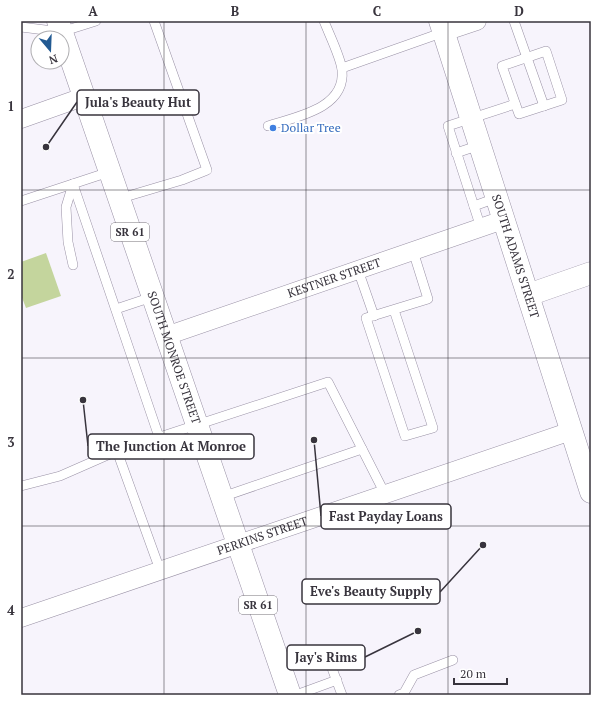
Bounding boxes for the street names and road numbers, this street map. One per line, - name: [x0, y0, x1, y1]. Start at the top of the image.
- street label: SOUTH ADAMS STREET: [489, 192, 543, 320]
- road number: SR 61: [111, 223, 149, 241]
- street label: KESTNER STREET: [285, 254, 383, 301]
- street label: SOUTH MONROE STREET: [145, 289, 204, 426]
- street label: PERKINS STREET: [215, 513, 310, 558]
- road number: SR 61: [239, 596, 277, 614]

